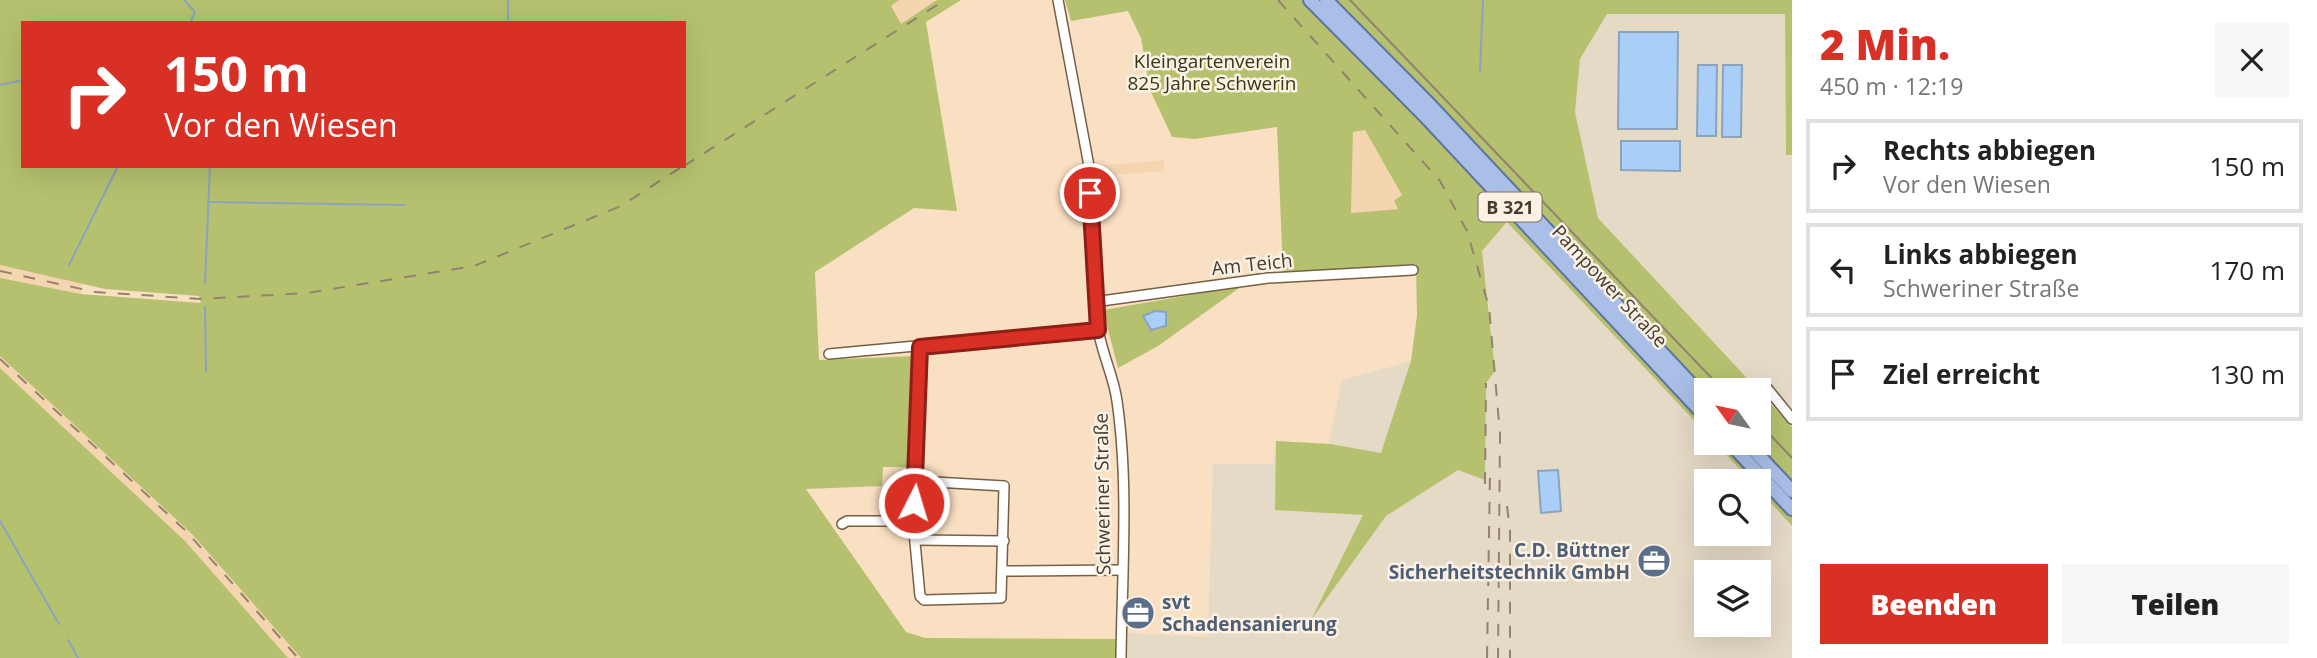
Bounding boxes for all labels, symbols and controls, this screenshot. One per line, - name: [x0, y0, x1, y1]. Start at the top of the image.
- text: 2 Min.: [1820, 15, 1950, 72]
- button: close: [2215, 23, 2289, 97]
- text: 150 m: [164, 40, 309, 106]
- park label: Kleingartenverein 825 Jahre Schwerin: [1128, 48, 1297, 96]
- icon: right: [49, 49, 140, 140]
- text: 450 m · 12:19: [1820, 70, 1963, 102]
- text: Vor den Wiesen: [164, 103, 398, 146]
- text: Rechts abbiegen: [1883, 132, 2096, 168]
- icon: right: [1824, 147, 1862, 185]
- text: 150 m: [2210, 148, 2285, 184]
- pin: [1060, 163, 1120, 223]
- text: Vor den Wiesen: [1883, 168, 2051, 200]
- icon: arrive: [1071, 174, 1109, 212]
- road number: B 321: [1478, 192, 1542, 222]
- street label: Pampower Straße: [1546, 219, 1674, 353]
- text: Links abbiegen: [1883, 236, 2078, 272]
- street label: Am Teich: [1210, 247, 1294, 281]
- icon: left: [1824, 251, 1862, 289]
- text: 170 m: [2210, 252, 2285, 288]
- text: Schweriner Straße: [1883, 272, 2079, 304]
- icon: arrive: [1824, 355, 1862, 393]
- text: Ziel erreicht: [1883, 356, 2040, 392]
- text: 130 m: [2210, 356, 2285, 392]
- north arrow: [1694, 378, 1771, 455]
- map controls: [1694, 378, 1771, 637]
- street label: Schweriner Straße: [1088, 413, 1116, 575]
- position arrow: [877, 466, 951, 540]
- button: search: [1694, 469, 1771, 546]
- place label: C.D. Büttner Sicherheitstechnik GmbH: [1389, 537, 1630, 585]
- office icon: C.D. Büttner Sicherheitstechnik GmbH: [1635, 542, 1673, 580]
- button: layers: [1694, 560, 1771, 637]
- button: Beenden: [1820, 564, 2048, 644]
- button: Teilen: [2062, 564, 2289, 644]
- place label: svt Schadensanierung: [1162, 589, 1337, 637]
- office icon: svt Schadensanierung: [1119, 594, 1157, 632]

